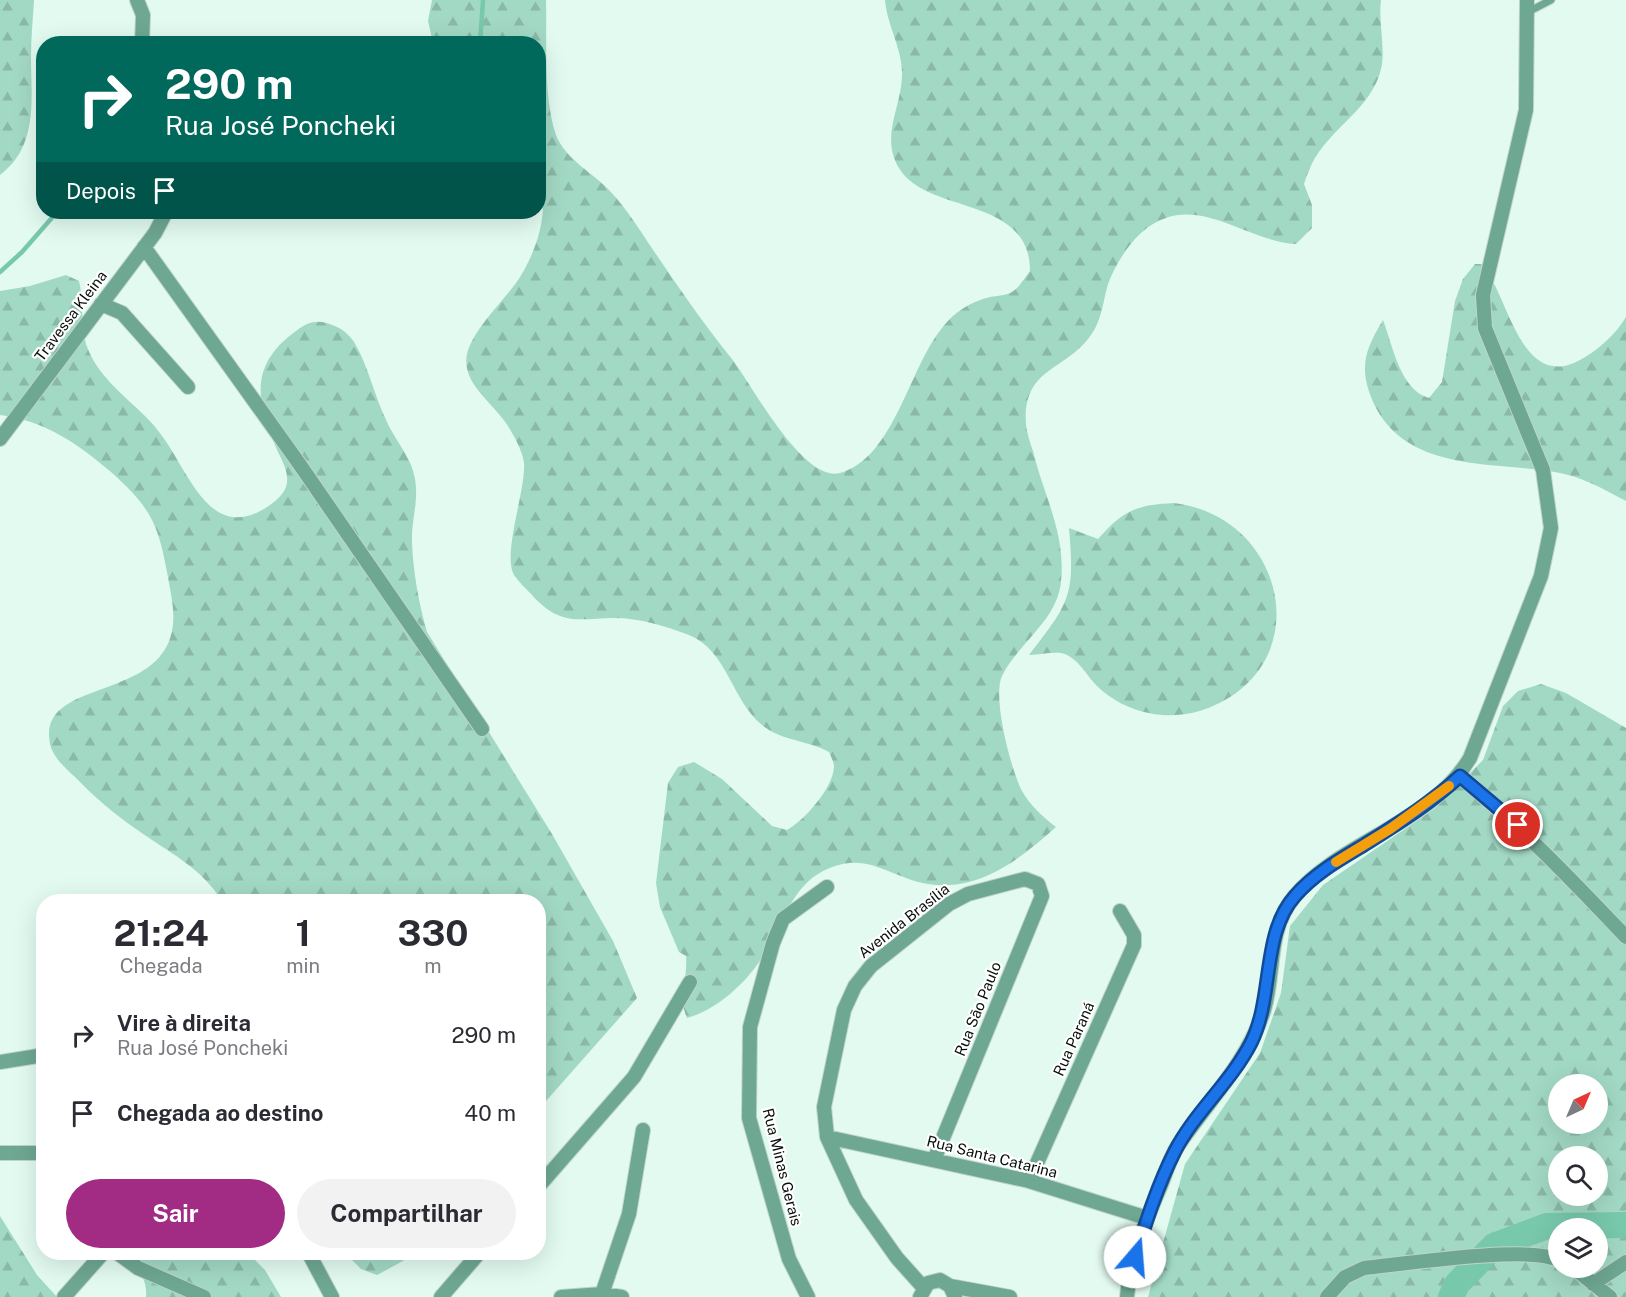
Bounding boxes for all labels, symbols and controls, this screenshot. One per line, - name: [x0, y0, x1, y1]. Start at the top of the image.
- text: 290 m: [165, 59, 293, 108]
- icon: right: [66, 60, 144, 138]
- text: Rua José Poncheki: [165, 109, 396, 141]
- icon: arrive: [148, 174, 181, 207]
- text: Depois: [66, 178, 136, 204]
- street label: Travessa Kleina: [31, 267, 110, 364]
- pin: [1492, 799, 1543, 850]
- icon: arrive: [1501, 808, 1534, 841]
- street label: Avenida Brasília: [855, 880, 952, 961]
- text: 21:24: [114, 912, 209, 954]
- text: 1: [295, 912, 311, 954]
- text: 330: [398, 912, 468, 954]
- text: Chegada: [120, 954, 202, 978]
- text: min: [286, 954, 320, 978]
- text: m: [424, 954, 442, 978]
- street label: Rua São Paulo: [951, 959, 1004, 1058]
- street label: Rua Paraná: [1050, 999, 1097, 1078]
- text: Vire à direita: [117, 1010, 251, 1036]
- icon: right: [66, 1019, 99, 1052]
- text: 290 m: [451, 1022, 516, 1048]
- text: Rua José Poncheki: [117, 1036, 288, 1060]
- north arrow: [1548, 1074, 1608, 1134]
- map controls: [1548, 1074, 1608, 1278]
- icon: arrive: [66, 1097, 99, 1130]
- text: Chegada ao destino: [117, 1100, 323, 1126]
- text: 40 m: [464, 1100, 516, 1126]
- street label: Rua Minas Gerais: [760, 1106, 805, 1227]
- street label: Rua Santa Catarina: [925, 1132, 1059, 1181]
- button: search: [1548, 1146, 1608, 1206]
- button: Sair: [66, 1179, 285, 1248]
- button: Compartilhar: [297, 1179, 516, 1248]
- button: layers: [1548, 1218, 1608, 1278]
- position arrow: [1103, 1225, 1167, 1289]

